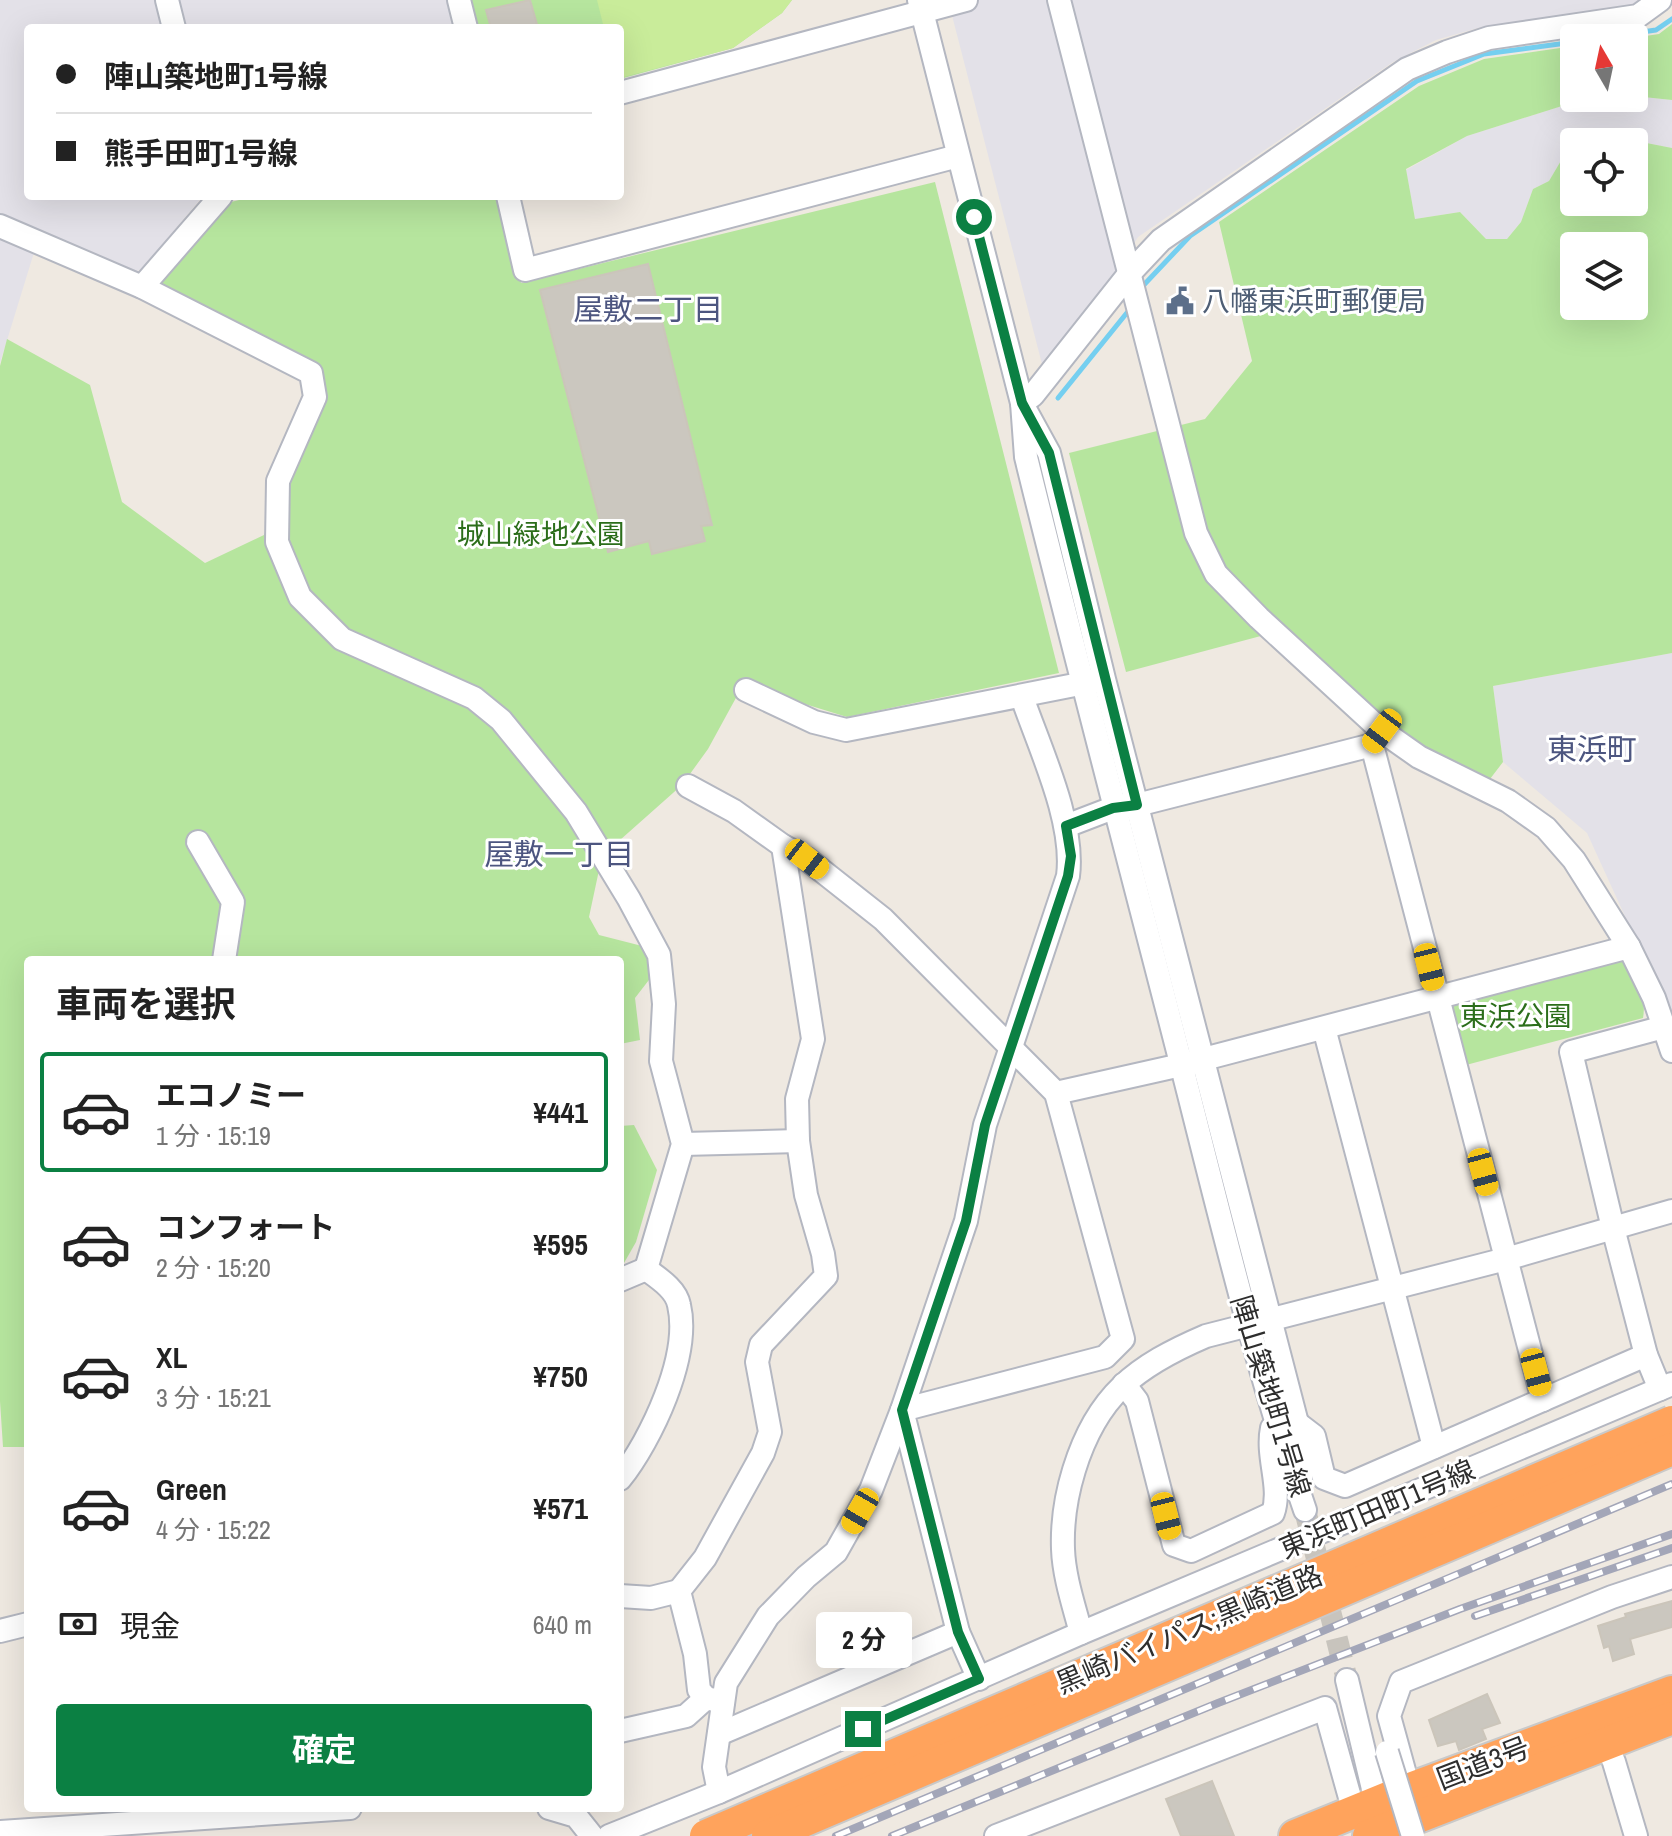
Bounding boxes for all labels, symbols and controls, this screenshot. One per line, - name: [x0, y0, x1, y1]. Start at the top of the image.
- north arrow: [1560, 24, 1648, 112]
- map controls: [1560, 24, 1648, 320]
- text: 陣山築地町1号線: [104, 56, 328, 96]
- button: locate: [1560, 128, 1648, 216]
- text: 熊手田町1号線: [104, 133, 298, 173]
- route start: [956, 199, 992, 235]
- button: layers: [1560, 232, 1648, 320]
- place label: 八幡東浜町郵便局: [1202, 282, 1426, 320]
- public building icon: 八幡東浜町郵便局: [1165, 286, 1195, 316]
- district label: 屋敷二丁目: [573, 289, 723, 329]
- park label: 城山緑地公園: [457, 515, 625, 553]
- car: [1358, 705, 1406, 757]
- district label: 東浜町: [1547, 729, 1637, 769]
- district label: 屋敷一丁目: [484, 834, 634, 874]
- car: [781, 835, 833, 883]
- car: [1412, 941, 1446, 993]
- text: 車両を選択: [56, 980, 236, 1028]
- park label: 東浜公園: [1460, 997, 1572, 1035]
- text: エコノミー: [156, 1075, 306, 1115]
- icon: car: [60, 1076, 132, 1148]
- text: ¥441: [533, 1092, 588, 1132]
- text: 1 分 · 15:19: [156, 1118, 271, 1153]
- car: [1465, 1146, 1501, 1198]
- text: コンフォート: [156, 1207, 335, 1247]
- icon: car: [60, 1208, 132, 1280]
- text: ¥595: [533, 1224, 588, 1264]
- text: 2 分 · 15:20: [156, 1250, 271, 1285]
- street label: 陣山築地町1号線: [1222, 1291, 1320, 1501]
- text: XL: [156, 1337, 187, 1377]
- icon: car: [60, 1340, 132, 1412]
- car: [1518, 1346, 1554, 1398]
- text: ¥750: [533, 1356, 588, 1396]
- text: 3 分 · 15:21: [156, 1380, 271, 1415]
- street label: 東浜町田町1号線: [1273, 1451, 1481, 1567]
- text: Green: [156, 1469, 227, 1509]
- icon: car: [60, 1472, 132, 1544]
- car: [838, 1484, 882, 1538]
- text: ¥571: [533, 1488, 588, 1528]
- car: [1149, 1490, 1183, 1542]
- text: 4 分 · 15:22: [156, 1512, 271, 1547]
- street label: 黒崎バイパス;黒崎道路: [1050, 1556, 1328, 1702]
- icon: cash: [56, 1602, 100, 1646]
- text: 現金: [120, 1606, 180, 1646]
- text: 640 m: [533, 1607, 592, 1642]
- callout: 2 分: [815, 1613, 911, 1669]
- text: 2 分: [842, 1622, 886, 1657]
- button: 確定: [56, 1704, 592, 1796]
- route end: [845, 1711, 881, 1747]
- street label: 国道3号: [1431, 1728, 1535, 1798]

